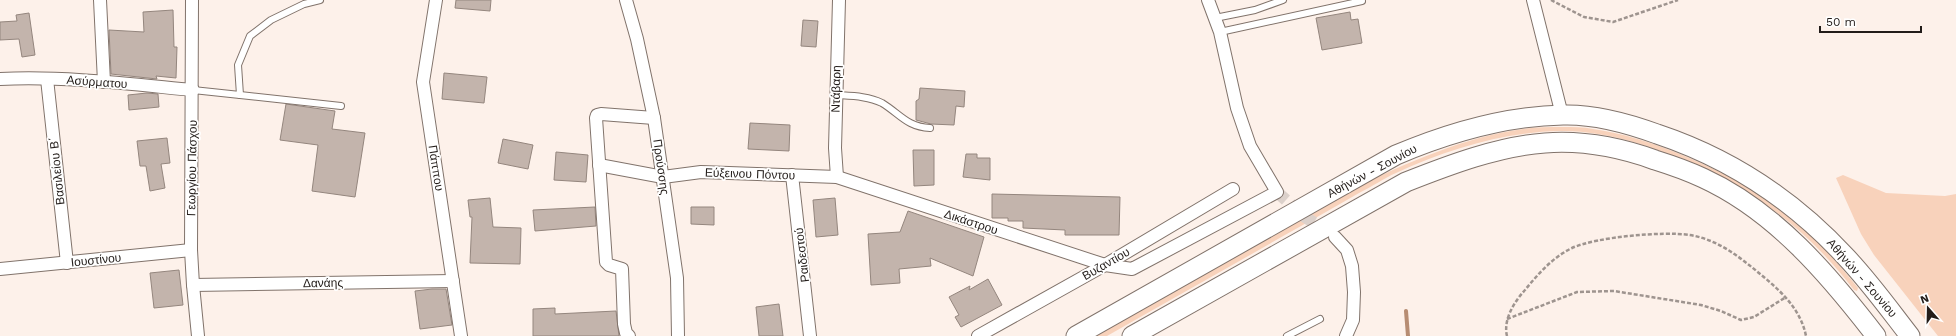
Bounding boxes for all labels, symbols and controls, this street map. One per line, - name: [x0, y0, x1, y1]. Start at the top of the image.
- scale bar: [1820, 8, 1921, 34]
- text: 50 m: [1826, 15, 1856, 29]
- street label: Ντάβαρη: [829, 65, 843, 113]
- street label: Ασύρματου: [66, 73, 128, 91]
- street label: Γεωργίου Πάσχου: [184, 120, 200, 216]
- street label: Βασιλείου Β΄: [46, 136, 68, 206]
- street label: Προύσσης: [650, 138, 672, 196]
- street label: Αθήνών - Σουνίου: [1325, 141, 1419, 201]
- street label: Πάππου: [425, 144, 447, 192]
- street label: Εύξεινου Πόντου: [705, 165, 795, 183]
- street label: Δικάστρου: [942, 207, 1000, 237]
- street label: Ραιδεστού: [792, 227, 812, 283]
- street label: Αθήνών - Σουνίου: [1824, 236, 1900, 320]
- street label: Βυζαντίου: [1080, 245, 1132, 283]
- street label: Ιουστίνου: [70, 250, 122, 270]
- street label: Δανάης: [303, 276, 344, 290]
- north arrow: [1908, 288, 1948, 328]
- text: N: [1919, 292, 1931, 307]

